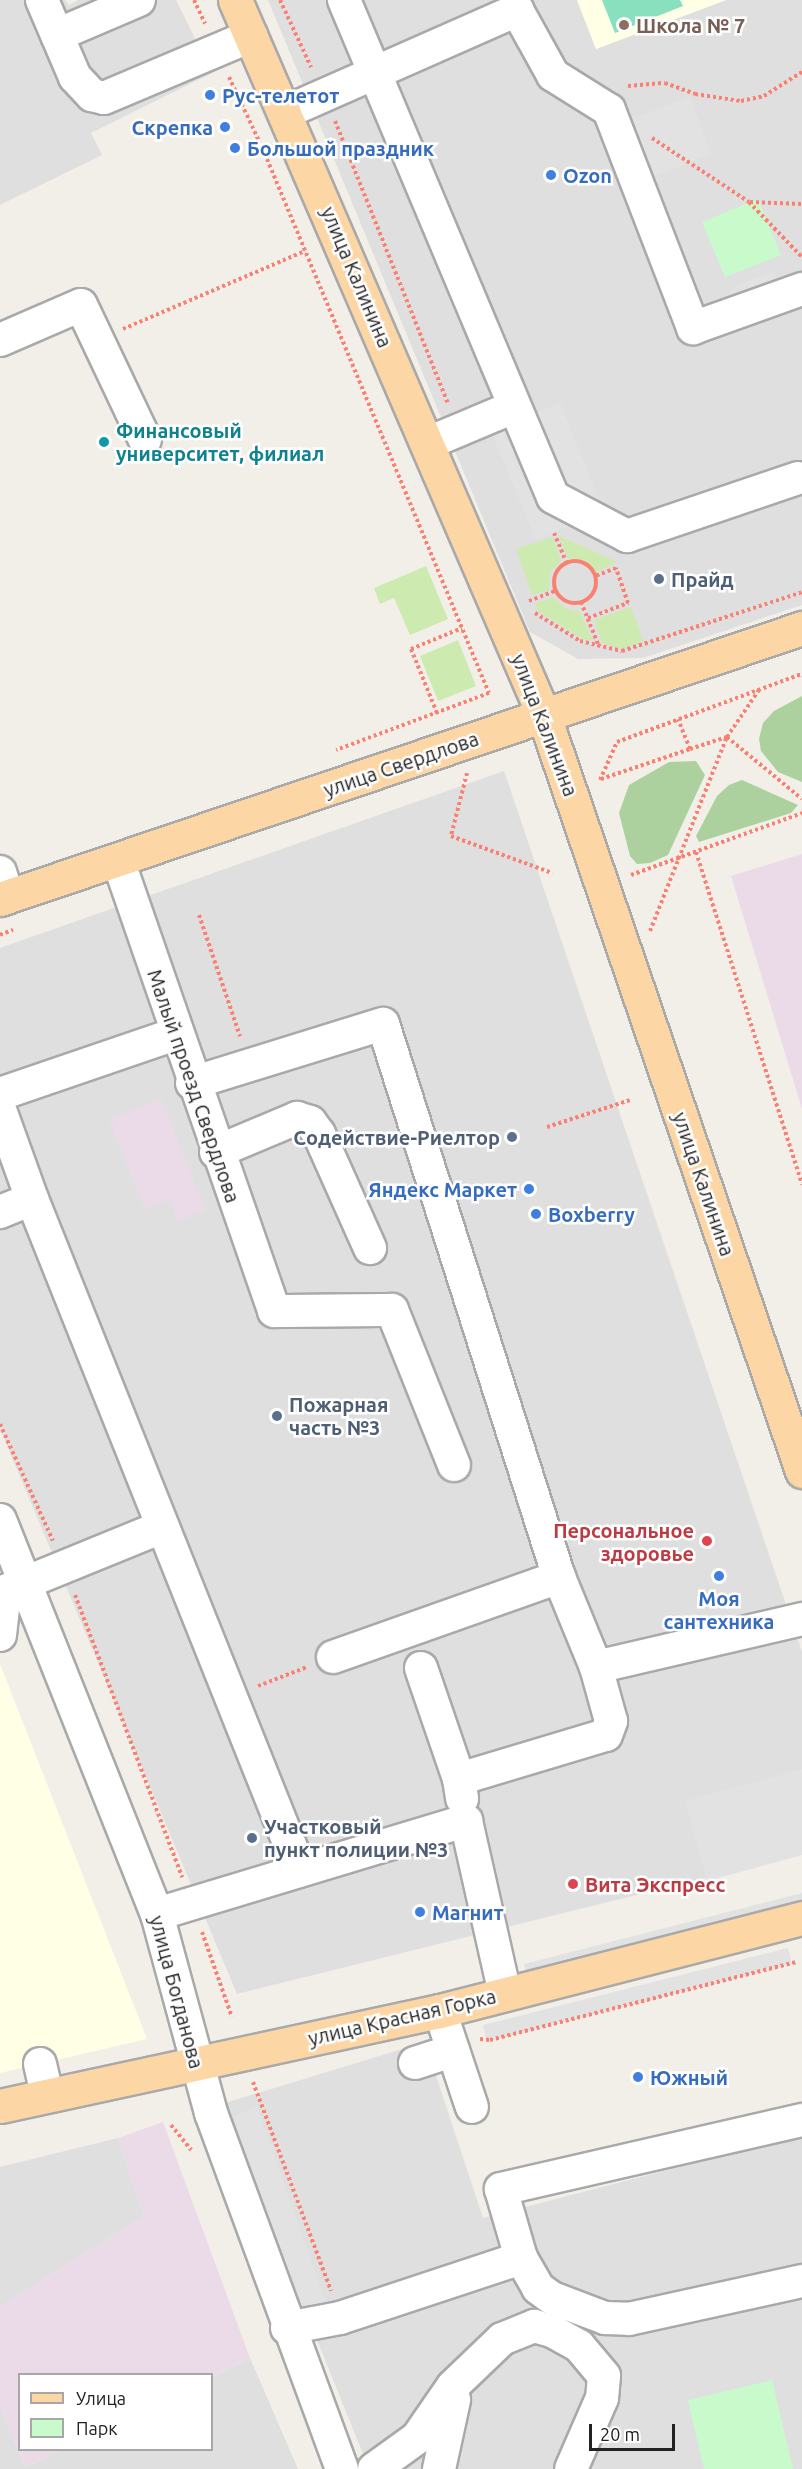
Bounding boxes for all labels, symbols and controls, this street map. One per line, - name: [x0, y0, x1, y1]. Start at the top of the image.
- place label: Школа № 7: [636, 13, 745, 37]
- marker: Школа № 7: [617, 18, 631, 32]
- place label: Рус-телетот: [222, 83, 339, 107]
- marker: Рус-телетот: [203, 88, 217, 102]
- place label: Скрепка: [132, 115, 213, 139]
- marker: Скрепка: [218, 120, 232, 134]
- place label: Большой праздник: [247, 136, 434, 160]
- marker: Большой праздник: [228, 141, 242, 155]
- place label: Ozon: [563, 163, 612, 187]
- marker: Ozon: [544, 168, 558, 182]
- street label: улица Калинина: [316, 203, 398, 351]
- place label: Финансовый университет, филиал: [116, 418, 324, 465]
- marker: Финансовый университет, филиал: [97, 435, 111, 449]
- place label: Прайд: [671, 567, 734, 591]
- marker: Прайд: [652, 572, 666, 586]
- street label: улица Калинина: [507, 650, 583, 800]
- street label: улица Свердлова: [320, 726, 482, 802]
- street label: Малый проезд Свердлова: [143, 966, 245, 1206]
- street label: улица Калинина: [668, 1109, 740, 1259]
- place label: Содействие-Риелтор: [293, 1125, 500, 1149]
- marker: Содействие-Риелтор: [505, 1130, 519, 1144]
- place label: Яндекс Маркет: [368, 1177, 517, 1201]
- marker: Яндекс Маркет: [522, 1182, 536, 1196]
- place label: Boxberry: [548, 1202, 635, 1226]
- marker: Boxberry: [529, 1207, 543, 1221]
- place label: Пожарная часть №3: [289, 1392, 388, 1439]
- marker: Пожарная часть №3: [270, 1409, 284, 1423]
- place label: Персональное здоровье: [553, 1518, 694, 1565]
- marker: Персональное здоровье: [698, 1532, 716, 1550]
- marker: Моя сантехника: [712, 1569, 726, 1583]
- place label: Моя сантехника: [664, 1586, 774, 1633]
- place label: Участковый пункт полиции №3: [264, 1814, 448, 1861]
- marker: Участковый пункт полиции №3: [245, 1831, 259, 1845]
- place label: Вита Экспресс: [585, 1872, 725, 1896]
- marker: Вита Экспресс: [566, 1877, 580, 1891]
- place label: Магнит: [432, 1900, 504, 1924]
- marker: Магнит: [413, 1905, 427, 1919]
- street label: улица Богданова: [145, 1913, 209, 2071]
- street label: улица Красная Горка: [306, 1984, 498, 2050]
- place label: Южный: [650, 2065, 728, 2089]
- marker: Южный: [631, 2070, 645, 2084]
- legend: [18, 2373, 213, 2451]
- text: Улица: [76, 2388, 126, 2408]
- scale bar: [592, 2412, 678, 2450]
- text: Парк: [76, 2418, 117, 2438]
- text: 20 m: [600, 2424, 640, 2444]

